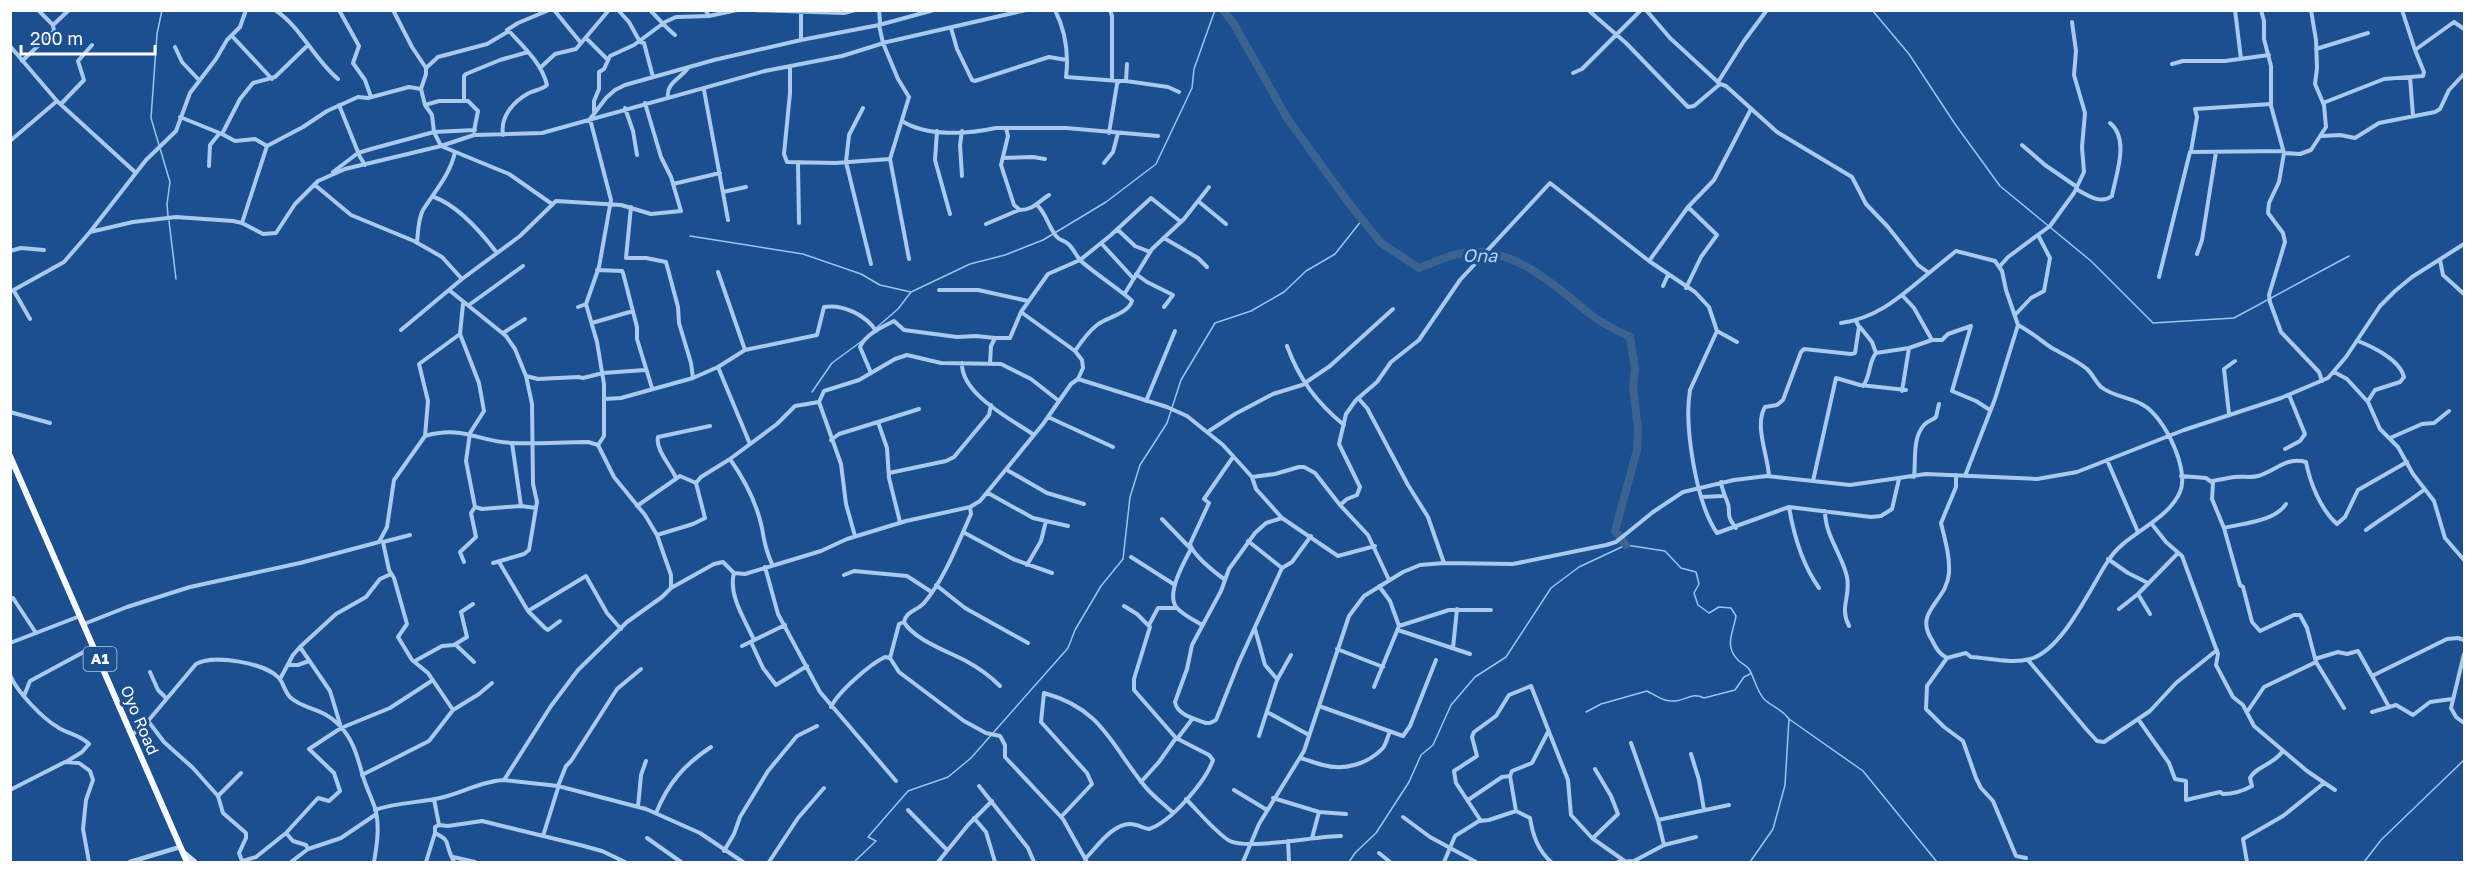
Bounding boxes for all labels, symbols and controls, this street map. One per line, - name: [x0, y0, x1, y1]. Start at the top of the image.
- scale bar: [21, 18, 154, 56]
- text: 200 m: [30, 27, 83, 49]
- water label: Ona: [1463, 244, 1498, 266]
- road number: A1: [84, 647, 116, 671]
- street label: Oyo Road: [116, 682, 164, 758]

